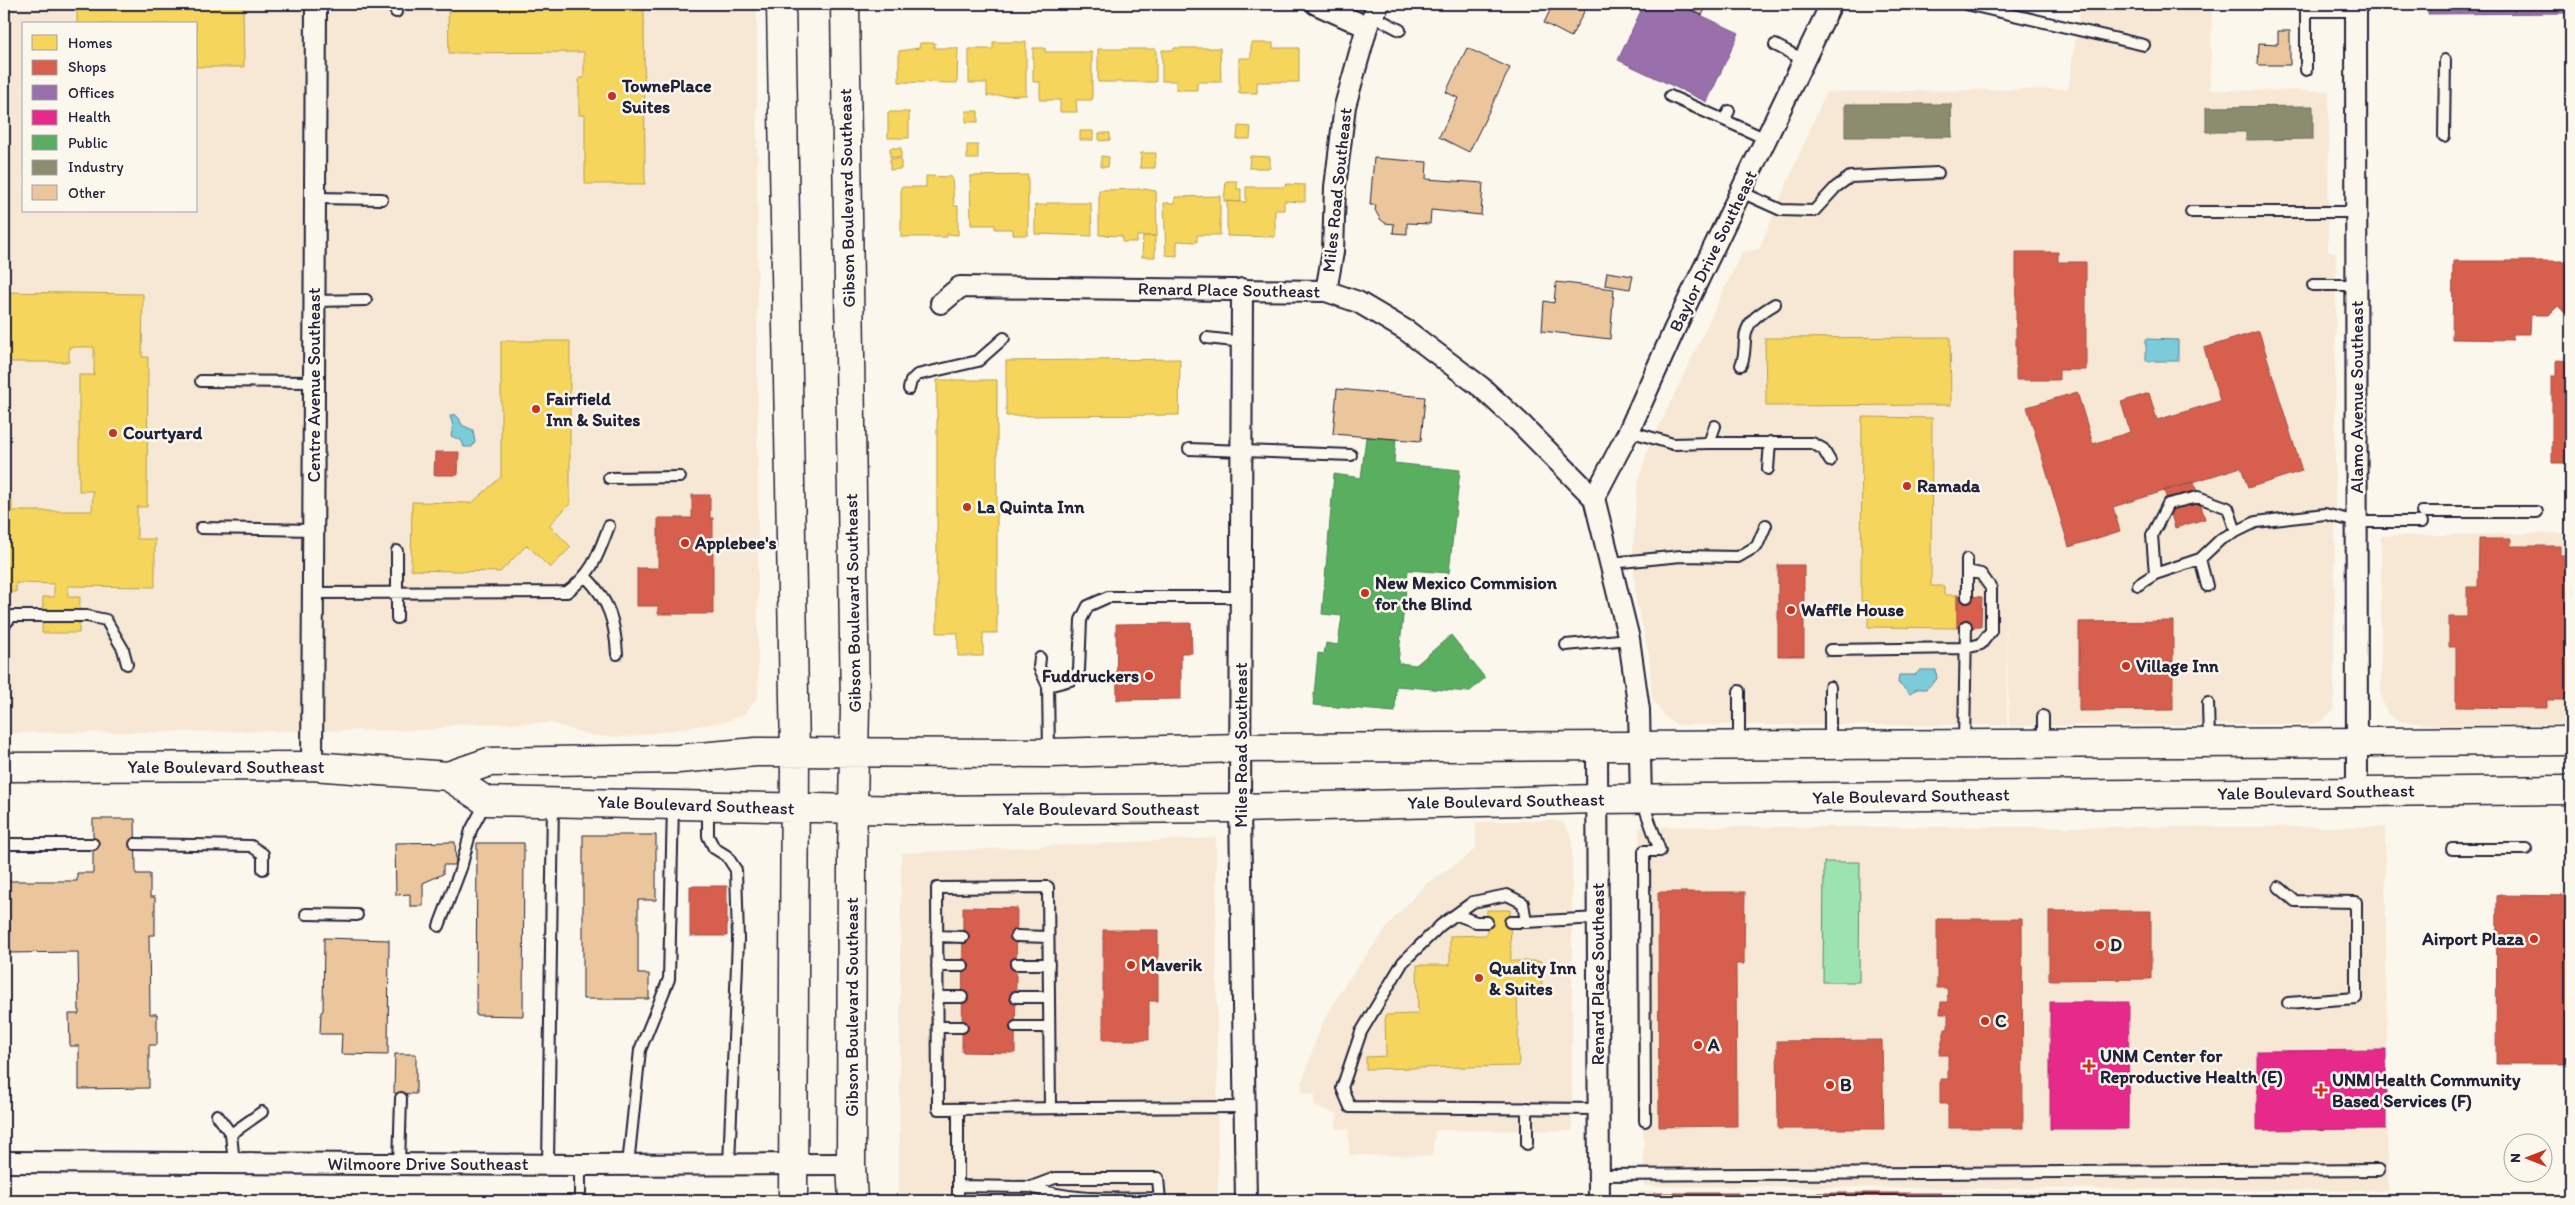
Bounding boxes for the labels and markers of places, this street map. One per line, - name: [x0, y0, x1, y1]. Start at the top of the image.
- place label: TownePlace Suites: [621, 75, 712, 118]
- marker: TownePlace Suites: [606, 90, 618, 102]
- place label: Fairfield Inn & Suites: [546, 388, 640, 431]
- marker: Fairfield Inn & Suites: [530, 403, 542, 415]
- place label: Courtyard: [123, 422, 202, 444]
- marker: Courtyard: [107, 427, 119, 439]
- place label: Ramada: [1917, 475, 1981, 497]
- marker: Ramada: [1901, 480, 1913, 492]
- place label: La Quinta Inn: [977, 496, 1085, 518]
- marker: La Quinta Inn: [961, 501, 973, 513]
- place label: Applebee's: [694, 532, 777, 554]
- marker: Applebee's: [679, 537, 691, 549]
- place label: New Mexico Commision for the Blind: [1375, 572, 1558, 615]
- marker: New Mexico Commision for the Blind: [1359, 587, 1371, 599]
- place label: Waffle House: [1801, 599, 1904, 621]
- marker: Waffle House: [1785, 604, 1797, 616]
- place label: Village Inn: [2136, 655, 2219, 677]
- marker: Village Inn: [2120, 660, 2132, 672]
- place label: Fuddruckers: [1042, 665, 1139, 687]
- marker: Fuddruckers: [1143, 670, 1155, 682]
- place label: Airport Plaza: [2421, 928, 2525, 950]
- marker: Airport Plaza: [2528, 933, 2540, 945]
- place label: D: [2110, 934, 2122, 956]
- marker: D: [2094, 939, 2106, 951]
- place label: Maverik: [1141, 954, 1203, 976]
- place label: Quality Inn & Suites: [1489, 957, 1577, 1000]
- marker: Maverik: [1125, 959, 1137, 971]
- marker: Quality Inn & Suites: [1473, 972, 1485, 984]
- place label: C: [1995, 1010, 2007, 1032]
- marker: C: [1979, 1015, 1991, 1027]
- place label: A: [1707, 1034, 1720, 1056]
- marker: A: [1692, 1039, 1704, 1051]
- place label: UNM Center for Reproductive Health (E): [2100, 1045, 2283, 1088]
- marker: UNM Center for Reproductive Health (E): [2082, 1059, 2096, 1073]
- place label: UNM Health Community Based Services (F): [2332, 1069, 2521, 1112]
- place label: B: [1840, 1074, 1852, 1096]
- marker: B: [1824, 1079, 1836, 1091]
- marker: UNM Health Community Based Services (F): [2314, 1083, 2328, 1097]

